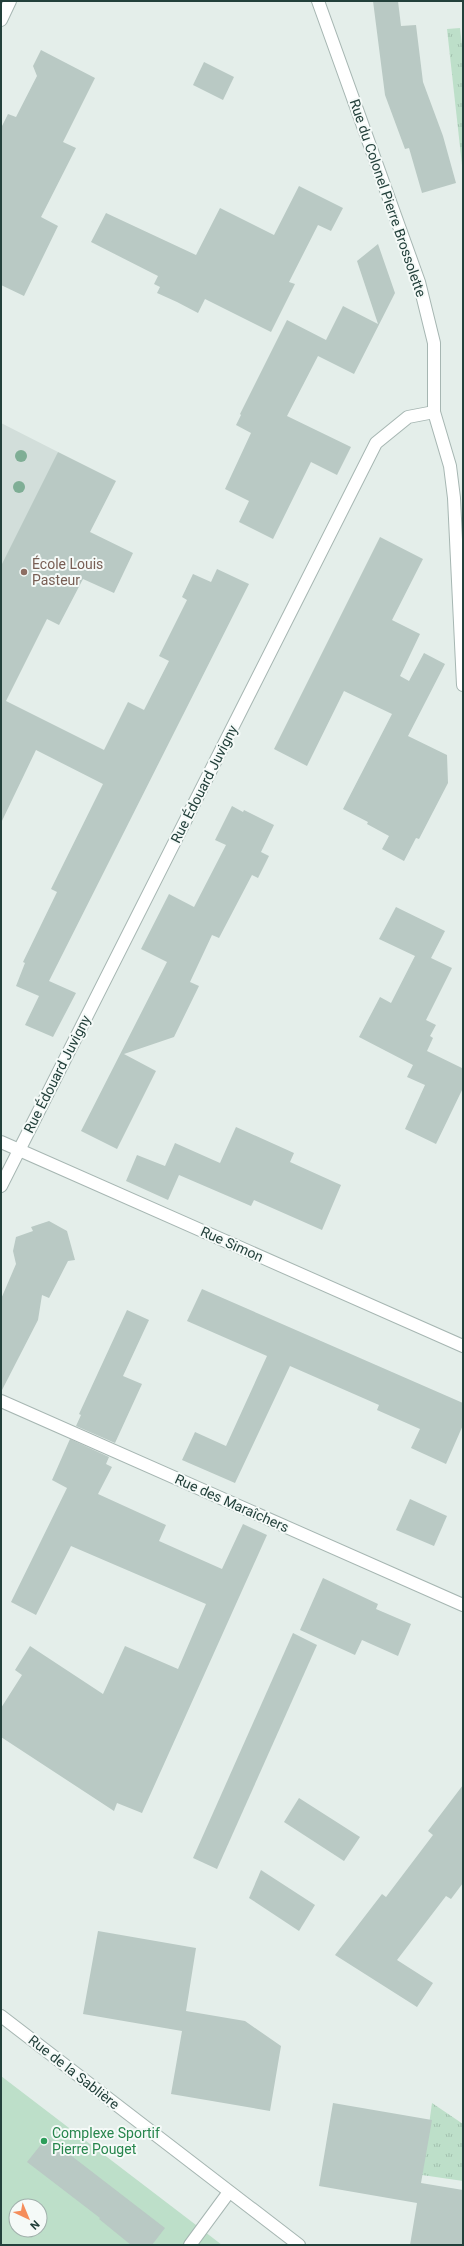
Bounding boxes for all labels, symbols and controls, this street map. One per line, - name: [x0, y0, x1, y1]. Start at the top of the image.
- street label: Rue du Colonel Pierre Brossolette: [347, 97, 429, 299]
- place label: École Louis Pasteur: [32, 555, 103, 588]
- marker: École Louis Pasteur: [19, 567, 29, 577]
- street label: Rue Édouard Juvigny: [166, 722, 241, 846]
- street label: Rue Édouard Juvigny: [19, 1012, 94, 1136]
- street label: Rue Simon: [198, 1223, 266, 1265]
- street label: Rue des Maraîchers: [173, 1471, 291, 1535]
- street label: Rue de la Sablière: [26, 2032, 122, 2112]
- place label: Complexe Sportif Pierre Pouget: [52, 2125, 160, 2157]
- marker: Complexe Sportif Pierre Pouget: [39, 2136, 49, 2146]
- north arrow: [8, 2198, 48, 2238]
- text: N: [27, 2217, 42, 2232]

